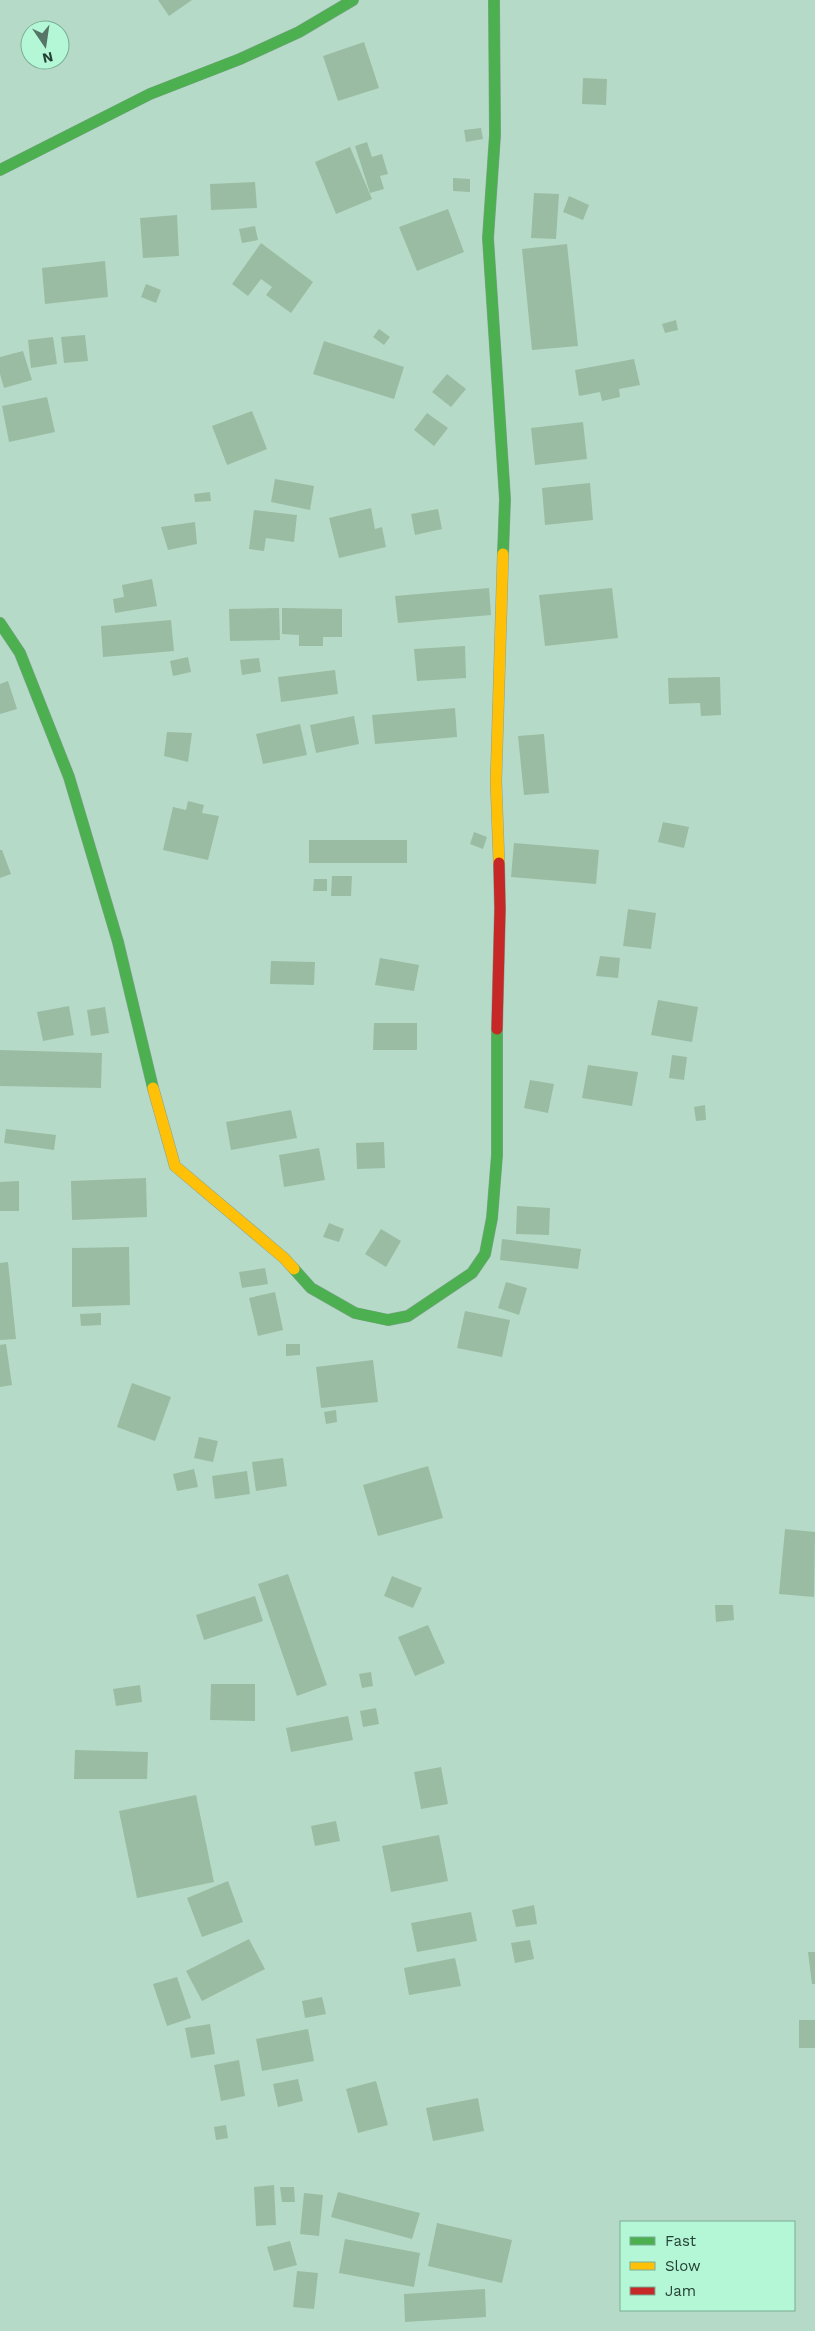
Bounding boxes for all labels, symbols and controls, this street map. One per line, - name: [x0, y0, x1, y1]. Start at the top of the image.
- north arrow: [20, 20, 70, 70]
- text: N: [41, 49, 55, 67]
- legend: [620, 2221, 795, 2311]
- text: Fast: [665, 2232, 697, 2250]
- text: Slow: [665, 2257, 701, 2275]
- text: Jam: [665, 2282, 696, 2300]

